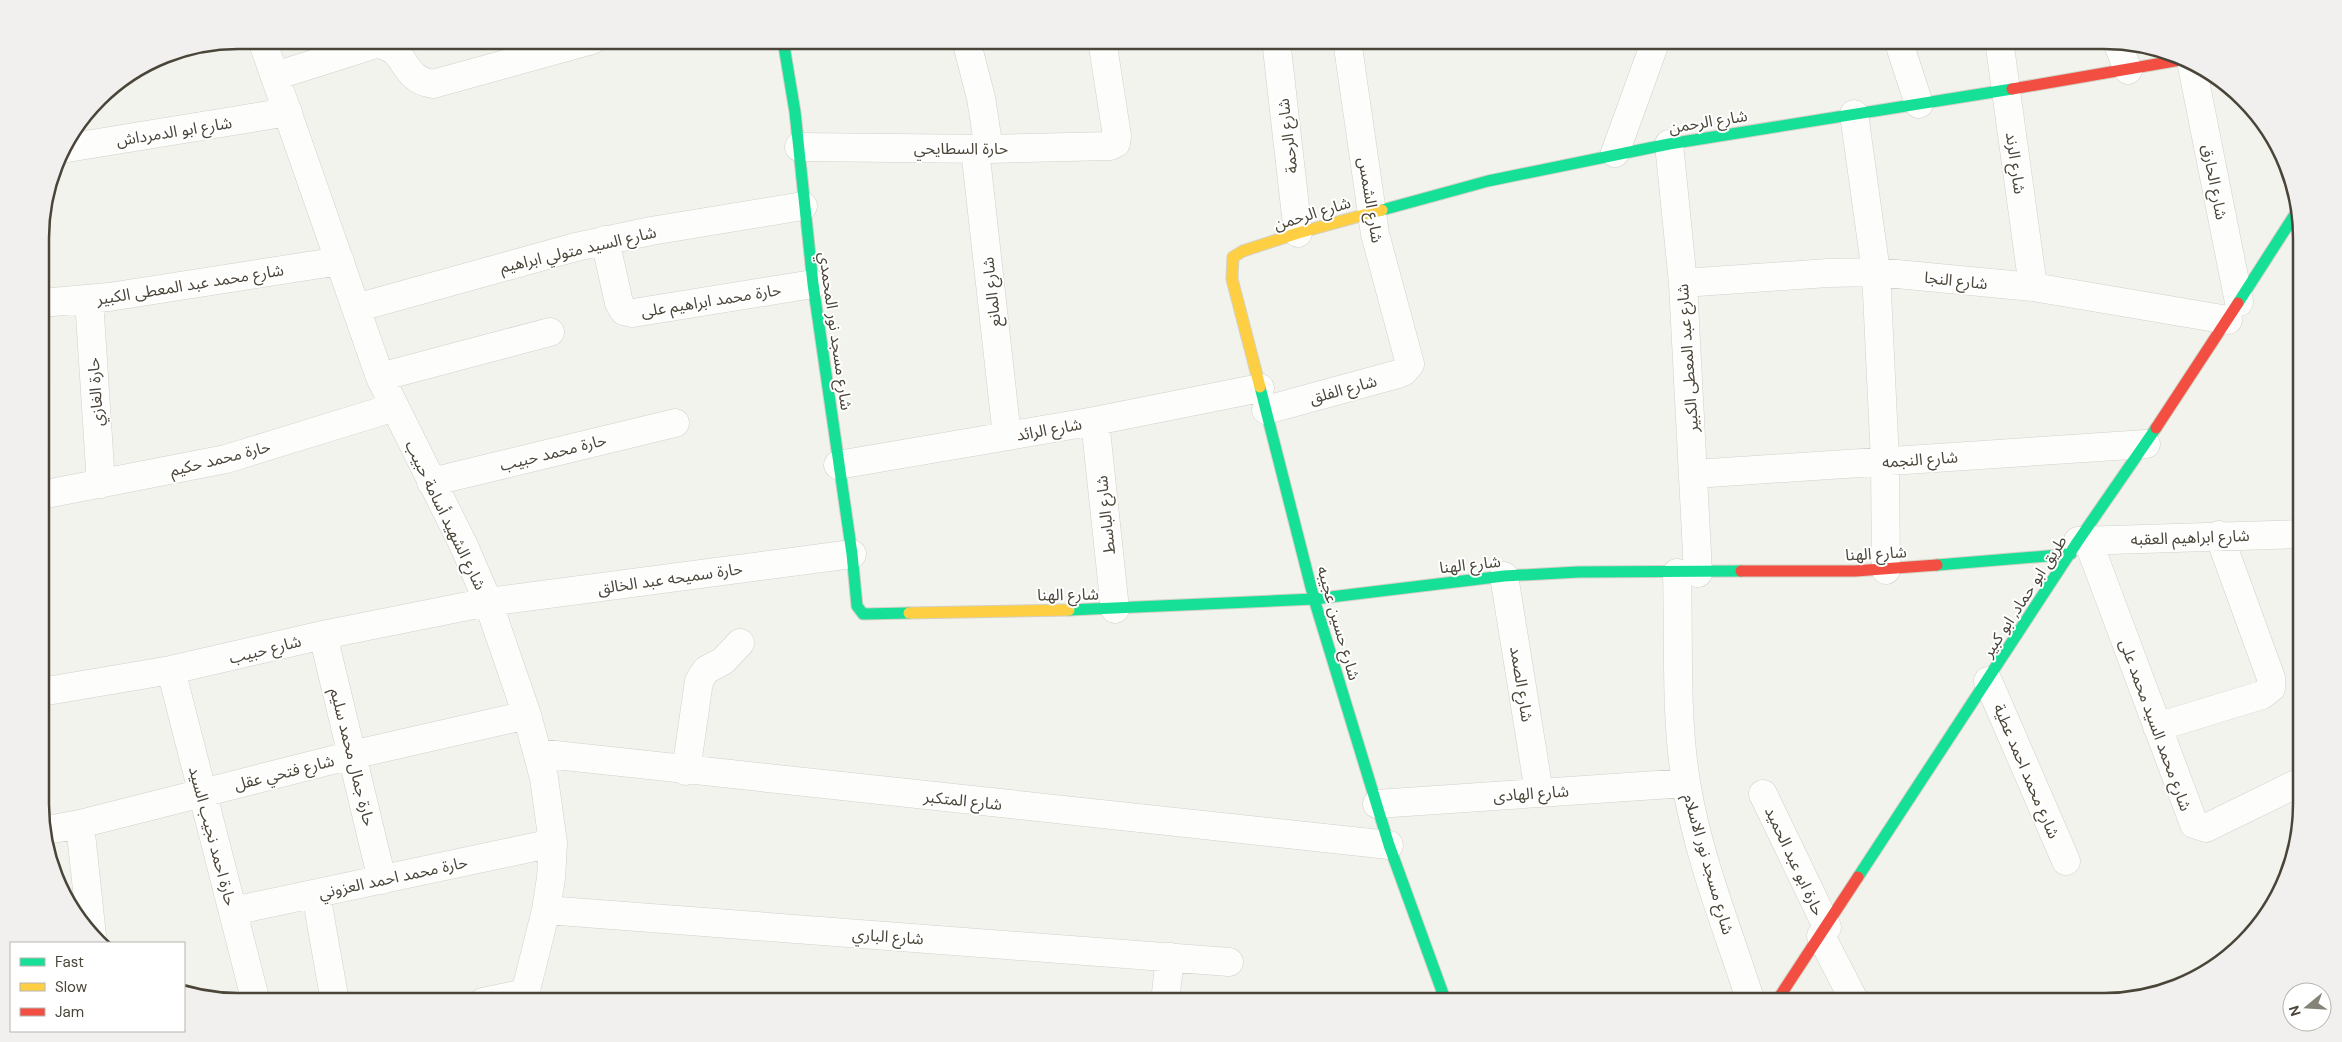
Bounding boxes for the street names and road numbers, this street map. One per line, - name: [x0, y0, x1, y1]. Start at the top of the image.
- street label: شارع الرحمة: [1272, 97, 1305, 175]
- street label: شارع الرحمن: [1667, 105, 1749, 140]
- street label: شارع ابو الدمرداش: [115, 112, 234, 153]
- street label: شارع الرند: [1999, 131, 2030, 196]
- street label: حارة السطايحي: [914, 138, 1008, 161]
- street label: شارع الحارق: [2195, 143, 2232, 222]
- street label: شارع الشمس: [1351, 156, 1388, 245]
- street label: شارع الرحمن: [1271, 192, 1354, 237]
- street label: شارع السيد متولي ابراهيم: [498, 221, 659, 280]
- street label: شارع مسجد نور المحمدي: [812, 251, 857, 412]
- street label: شارع المانع: [977, 256, 1008, 328]
- street label: شارع محمد عبد المعطى الكبير: [94, 259, 285, 312]
- street label: شارع النجا: [1923, 267, 1989, 296]
- street label: حارة محمد ابراهيم على: [640, 279, 783, 324]
- street label: شارع عبد المعطى الكبير: [1672, 283, 1705, 434]
- street label: حارة الغازي: [83, 357, 110, 427]
- street label: شارع الفلق: [1307, 370, 1380, 410]
- street label: شارع الرائد: [1015, 413, 1084, 448]
- street label: حارة محمد حبيب: [498, 429, 609, 476]
- street label: حارة محمد حكيم: [168, 436, 273, 483]
- street label: شارع الشهيد أسامة حبيب: [398, 437, 491, 594]
- street label: شارع النجمه: [1881, 446, 1959, 475]
- street label: شارع الباسط: [1091, 474, 1122, 556]
- street label: شارع ابراهيم العقبه: [2130, 525, 2250, 552]
- street label: طريق ابو حماد, ابو كبير: [1977, 531, 2072, 662]
- street label: شارع الهنا: [1845, 541, 1907, 568]
- street label: شارع الهنا: [1438, 551, 1502, 580]
- street label: حارة سميحه عبد الخالق: [596, 558, 744, 599]
- street label: شارع حسين عجيبه: [1310, 564, 1365, 683]
- street label: شارع الهنا: [1037, 583, 1099, 608]
- street label: شارع حبيب: [227, 630, 304, 671]
- street label: شارع محمد السيد محمد على: [2113, 636, 2196, 815]
- street label: شارع الصمد: [1503, 645, 1538, 724]
- street label: حارة جمال محمد سليم: [323, 686, 380, 829]
- street label: شارع محمد احمد عطية: [1987, 701, 2064, 843]
- street label: شارع فتحي عقل: [232, 750, 337, 797]
- street label: حارة احمد نجيب السيد: [184, 764, 241, 908]
- street label: شارع الهادى: [1492, 780, 1570, 809]
- street label: شارع المتكبر: [922, 786, 1003, 817]
- street label: شارع مسجد نور الاسلام: [1676, 791, 1739, 937]
- street label: حارة ابو عبد الحميد: [1760, 803, 1829, 919]
- street label: حارة محمد احمد العزوني: [317, 851, 470, 905]
- street label: شارع الباري: [851, 924, 924, 951]

